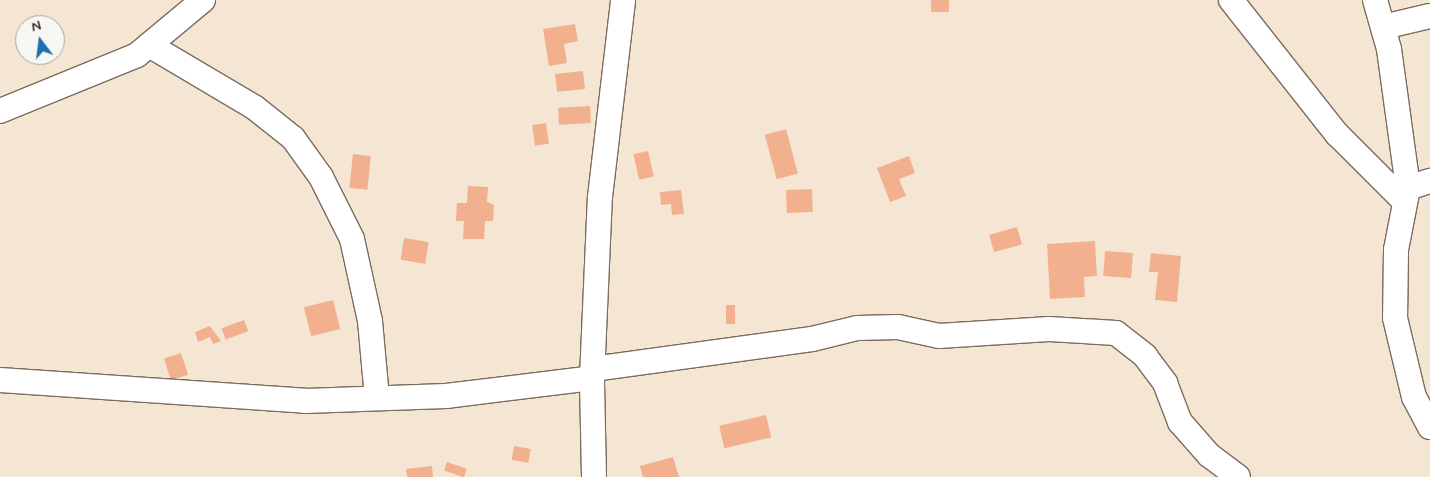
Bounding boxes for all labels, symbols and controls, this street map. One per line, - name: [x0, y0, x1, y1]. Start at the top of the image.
- north arrow: [15, 15, 65, 65]
- text: N: [30, 17, 43, 36]

